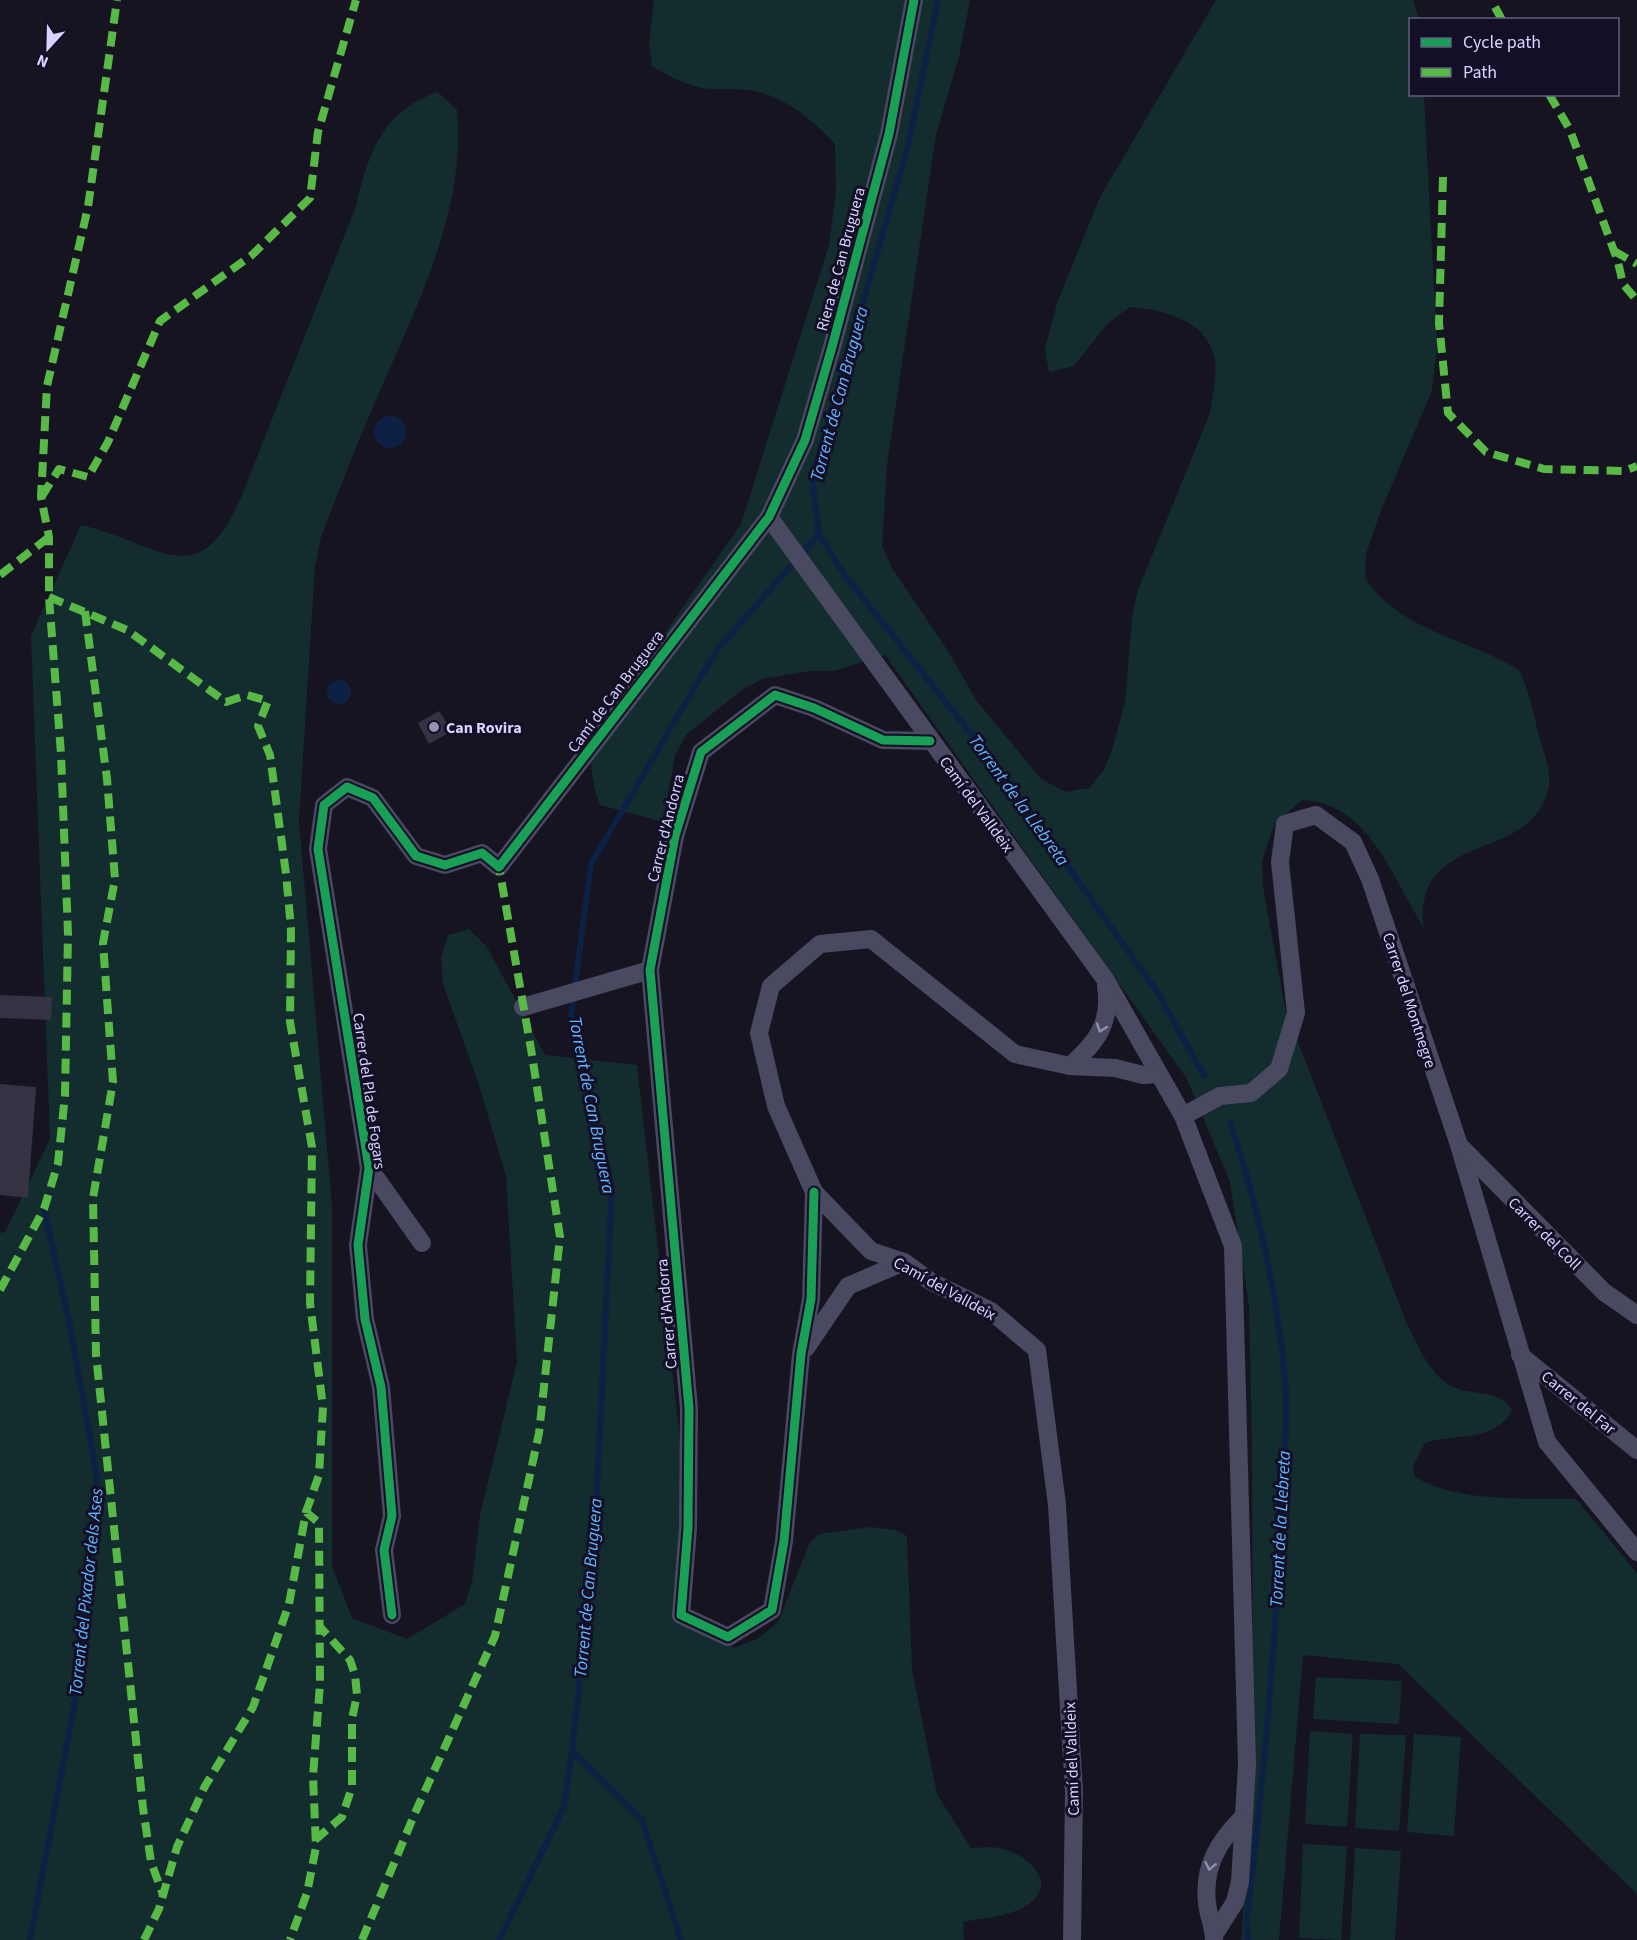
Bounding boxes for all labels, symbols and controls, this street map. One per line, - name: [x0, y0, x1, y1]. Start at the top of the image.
- north arrow: [18, 18, 78, 78]
- legend: [1409, 18, 1619, 96]
- text: Cycle path: [1463, 30, 1541, 55]
- text: N: [34, 49, 52, 73]
- text: Path: [1463, 60, 1497, 85]
- street label: Riera de Can Bruguera: [811, 185, 871, 334]
- water label: Torrent de Can Bruguera: [804, 304, 875, 484]
- street label: Camí de Can Bruguera: [562, 626, 669, 757]
- place label: Can Rovira: [446, 717, 522, 739]
- marker: Can Rovira: [427, 720, 441, 734]
- water label: Torrent de la Llebreta: [962, 729, 1075, 871]
- street label: Camí del Valldeix: [934, 752, 1019, 857]
- street label: Carrer d'Andorra: [642, 772, 690, 885]
- street label: Carrer del Montnegre: [1377, 930, 1441, 1071]
- street label: Carrer del Pla de Fogars: [347, 1011, 391, 1171]
- water label: Torrent de Can Bruguera: [562, 1014, 621, 1196]
- one-way arrow: [1095, 1022, 1108, 1033]
- street label: Carrer del Coll: [1503, 1192, 1586, 1275]
- street label: Camí del Valldeix: [889, 1252, 1000, 1326]
- street label: Carrer d'Andorra: [651, 1258, 683, 1370]
- street label: Carrer del Far: [1537, 1366, 1621, 1440]
- water label: Torrent de la Llebreta: [1264, 1450, 1297, 1608]
- water label: Torrent del Pixador dels Ases: [63, 1487, 110, 1697]
- water label: Torrent de Can Bruguera: [568, 1497, 609, 1679]
- street label: Camí del Valldeix: [1059, 1702, 1085, 1816]
- one-way arrow: [1204, 1861, 1217, 1871]

